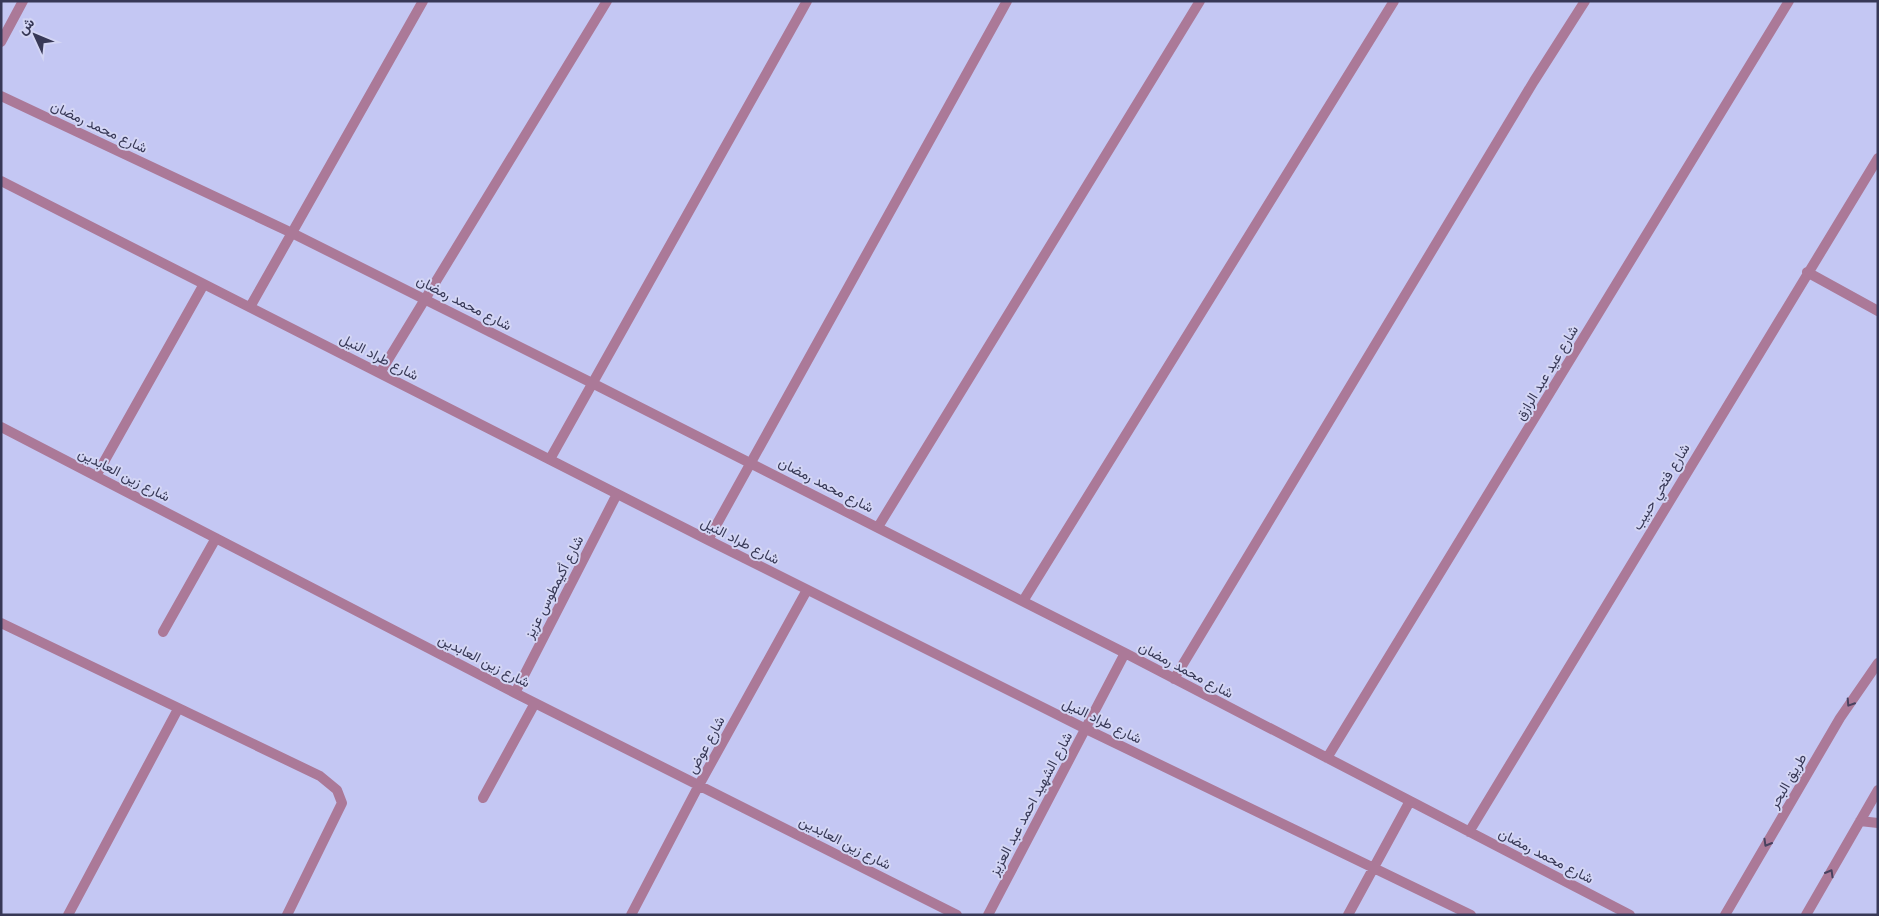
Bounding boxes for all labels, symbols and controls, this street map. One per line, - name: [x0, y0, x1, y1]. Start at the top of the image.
- north arrow: [10, 10, 60, 60]
- text: ش: [14, 14, 38, 38]
- street label: شارع محمد رمضان: [47, 97, 150, 159]
- street label: شارع محمد رمضان: [413, 272, 514, 336]
- street label: شارع عيد عبد الرازق: [1512, 322, 1584, 425]
- street label: شارع طراد النيل: [336, 330, 421, 386]
- street label: شارع فتحي حبيب: [1628, 441, 1696, 535]
- street label: شارع زين العابدين: [74, 445, 173, 507]
- street label: شارع محمد رمضان: [775, 454, 876, 518]
- street label: شارع طراد النيل: [697, 514, 782, 570]
- street label: شارع أكيمطوس عزيز: [520, 533, 589, 643]
- street label: شارع زين العابدين: [434, 631, 533, 693]
- street label: شارع محمد رمضان: [1135, 638, 1236, 704]
- street label: شارع طراد النيل: [1059, 695, 1144, 749]
- one-way arrow: [1847, 697, 1856, 706]
- street label: شارع عوض: [683, 713, 730, 778]
- street label: شارع الشهيد احمد عبد العزيز: [985, 729, 1078, 881]
- street label: طريق البحر: [1765, 751, 1810, 812]
- street label: شارع زين العابدين: [795, 813, 894, 875]
- street label: شارع محمد رمضان: [1495, 825, 1596, 889]
- one-way arrow: [1764, 837, 1774, 846]
- one-way arrow: [1824, 869, 1834, 878]

